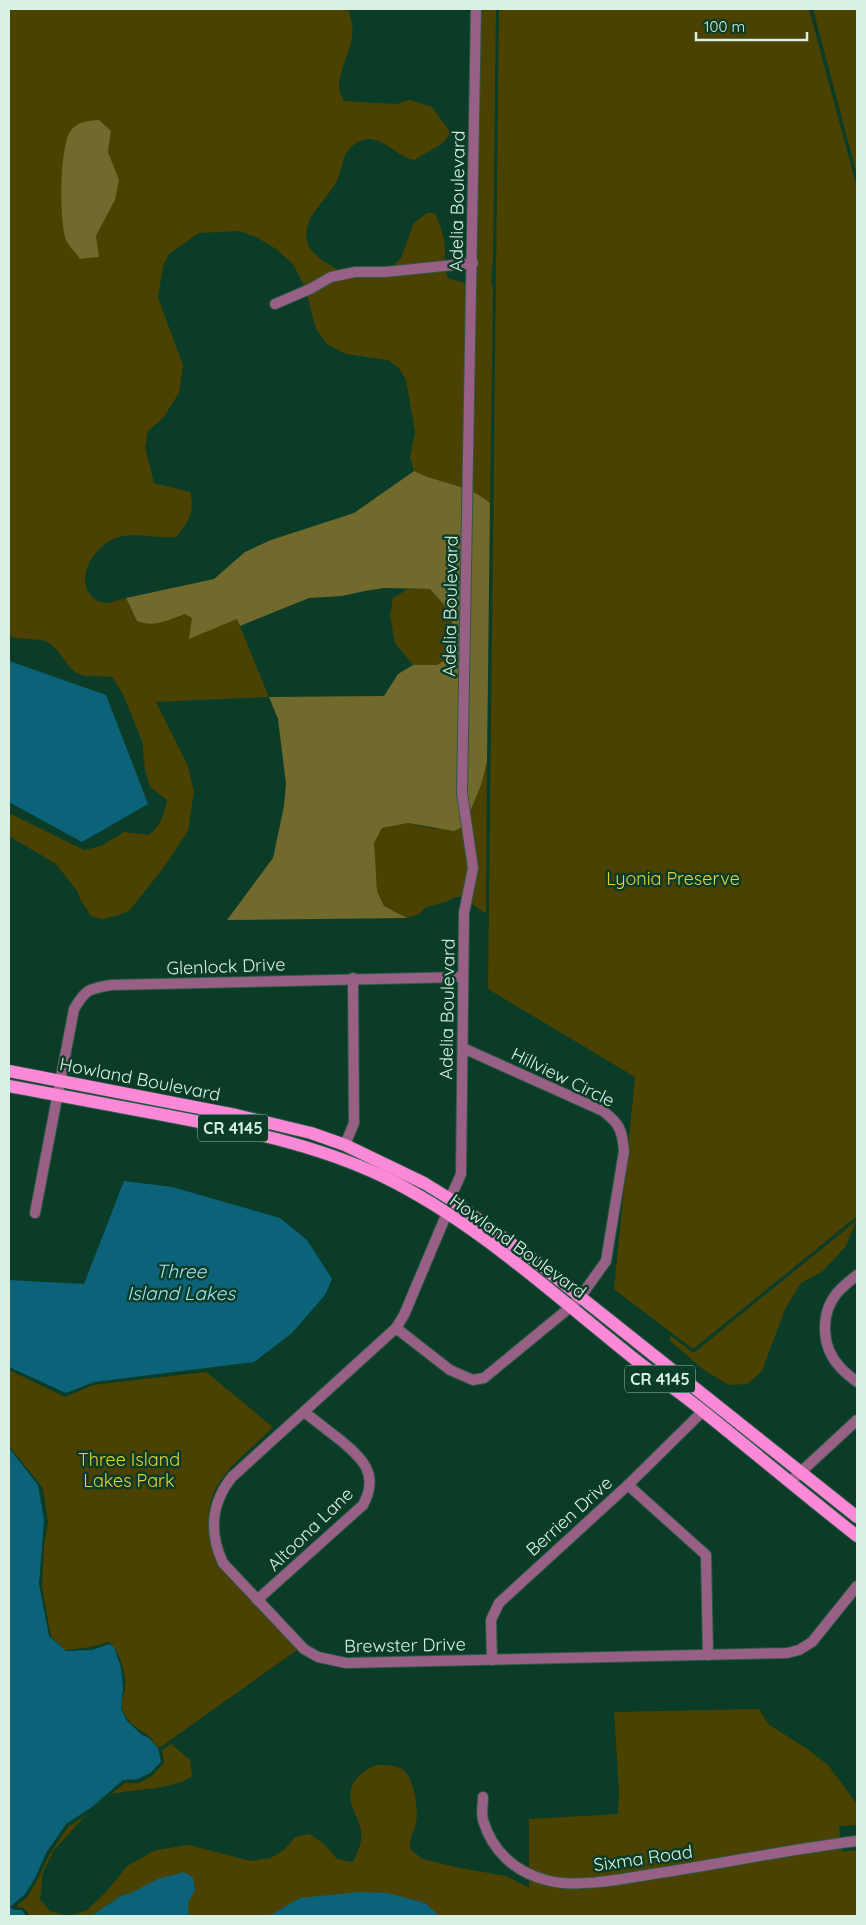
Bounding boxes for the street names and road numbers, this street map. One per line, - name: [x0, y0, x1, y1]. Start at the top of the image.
- street label: Adelia Boulevard: [444, 130, 470, 272]
- street label: Adelia Boulevard: [437, 535, 463, 677]
- street label: Adelia Boulevard: [434, 938, 460, 1080]
- street label: Glenlock Drive: [166, 952, 286, 980]
- street label: Hillview Circle: [508, 1042, 618, 1112]
- street label: Howland Boulevard: [58, 1052, 222, 1106]
- road number: CR 4145: [198, 1114, 268, 1142]
- street label: Howland Boulevard: [445, 1189, 591, 1303]
- road number: CR 4145: [625, 1366, 695, 1392]
- street label: Berrien Drive: [521, 1471, 617, 1561]
- street label: Altoona Lane: [262, 1482, 358, 1576]
- street label: Brewster Drive: [344, 1632, 466, 1658]
- street label: Sixma Road: [592, 1840, 694, 1876]

